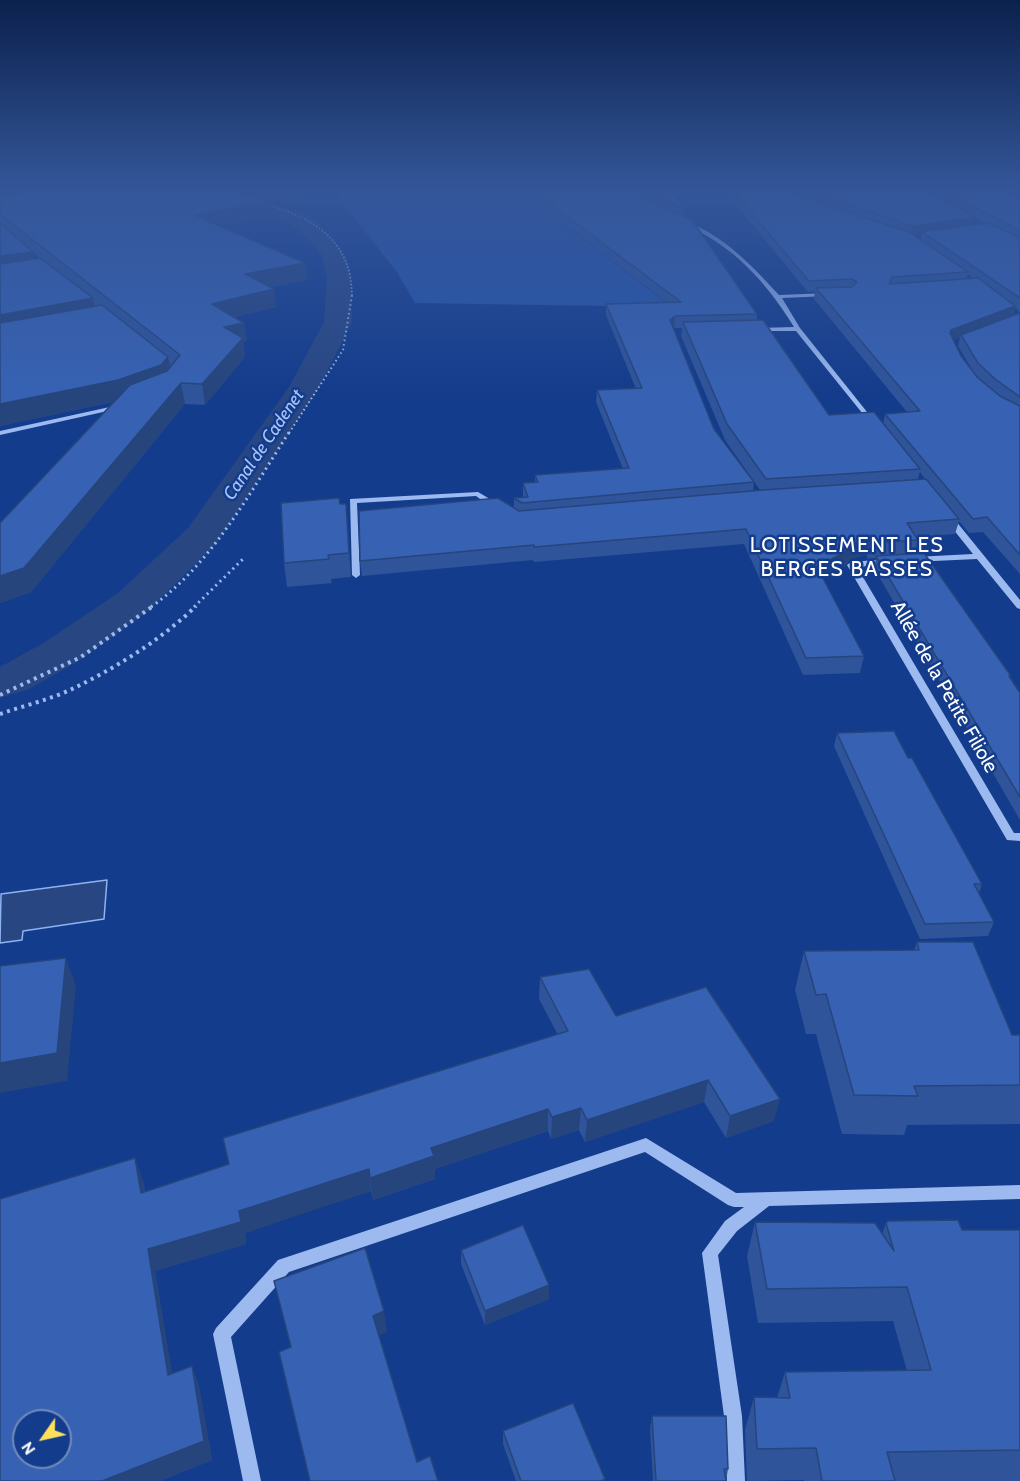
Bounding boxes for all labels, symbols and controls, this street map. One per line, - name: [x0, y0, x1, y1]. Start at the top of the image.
- water label: Canal de Cadenet: [219, 386, 309, 504]
- district label: LOTISSEMENT LES BERGES BASSES: [750, 533, 944, 583]
- street label: Allée de la Petite Filiole: [885, 597, 1003, 777]
- north arrow: [12, 1409, 72, 1469]
- text: N: [17, 1438, 39, 1458]

